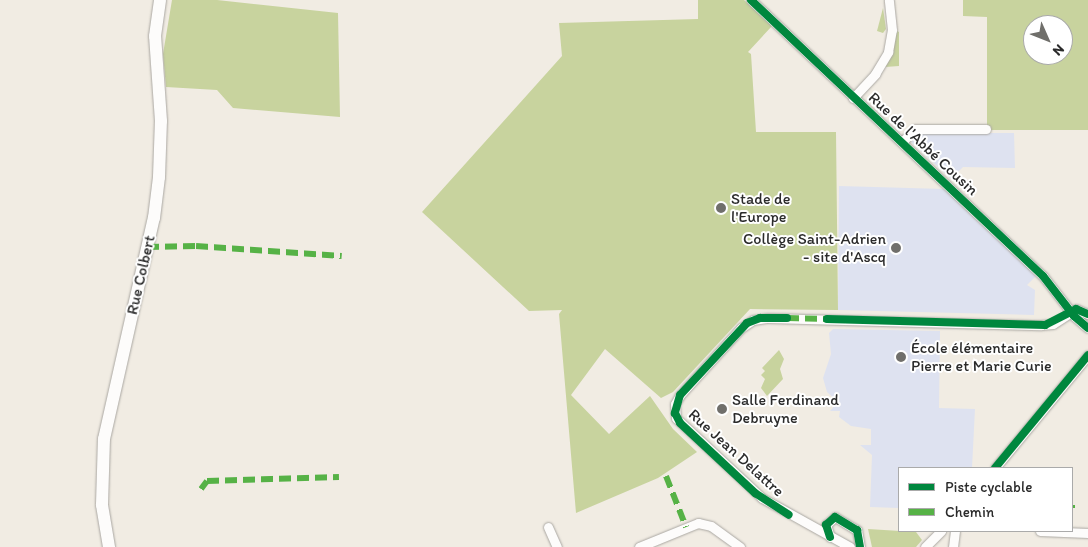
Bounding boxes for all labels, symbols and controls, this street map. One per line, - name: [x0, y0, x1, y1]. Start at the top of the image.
- north arrow: [1023, 15, 1073, 65]
- text: N: [1049, 41, 1068, 59]
- street label: Rue de l'Abbé Cousin: [864, 88, 982, 200]
- place label: Stade de l'Europe: [731, 189, 790, 227]
- marker: Stade de l'Europe: [715, 202, 727, 214]
- place label: Collège Saint-Adrien - site d'Ascq: [743, 229, 886, 267]
- street label: Rue Colbert: [123, 233, 159, 317]
- marker: Collège Saint-Adrien - site d'Ascq: [890, 242, 902, 254]
- place label: École élémentaire Pierre et Marie Curie: [911, 338, 1053, 376]
- marker: École élémentaire Pierre et Marie Curie: [895, 351, 907, 363]
- place label: Salle Ferdinand Debruyne: [732, 390, 839, 428]
- marker: Salle Ferdinand Debruyne: [716, 403, 728, 415]
- street label: Rue Jean Delattre: [684, 405, 788, 501]
- legend: [898, 467, 1073, 532]
- text: Piste cyclable: [945, 478, 1032, 496]
- text: Chemin: [945, 503, 994, 521]

